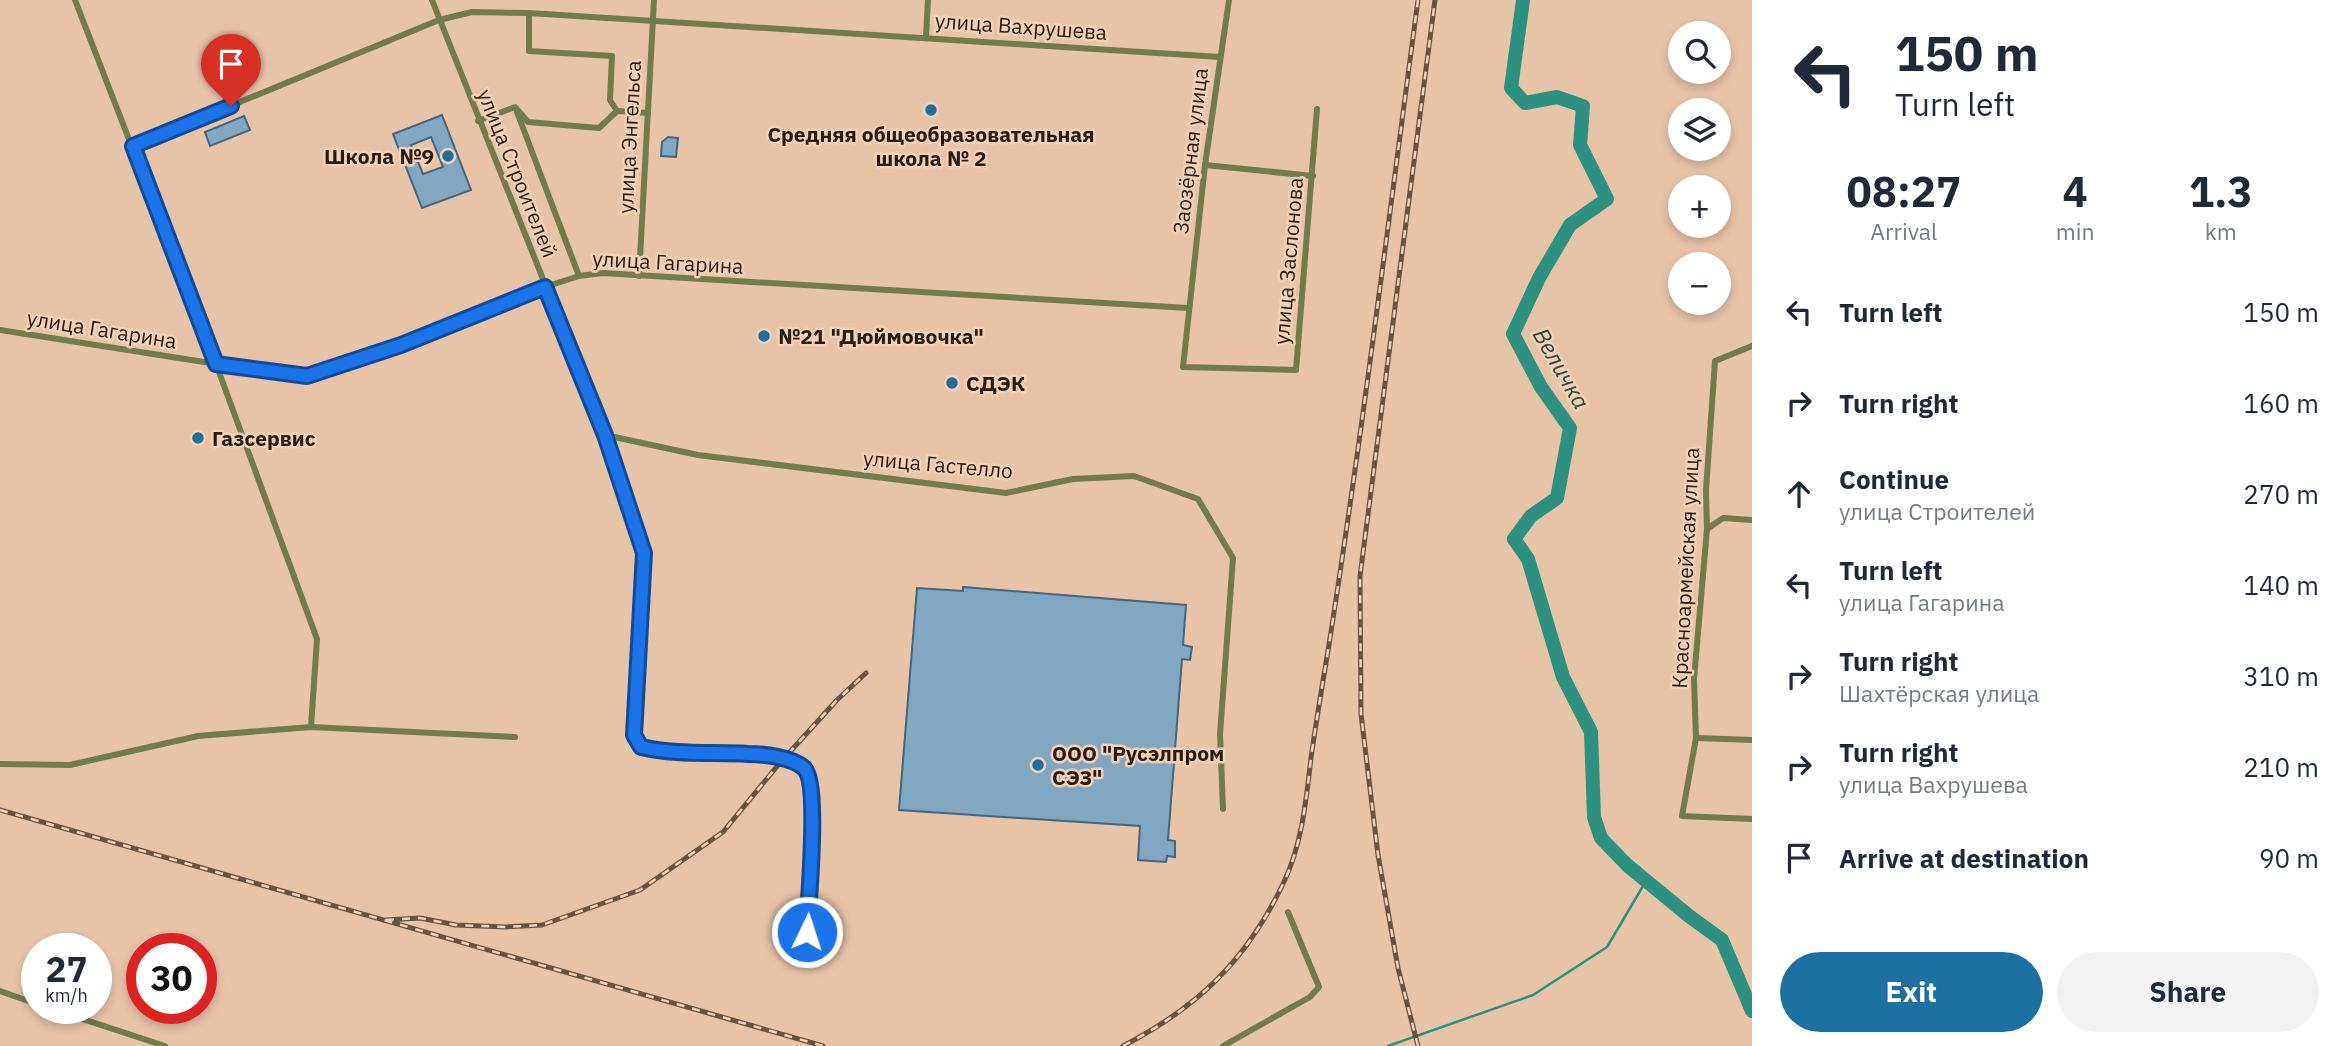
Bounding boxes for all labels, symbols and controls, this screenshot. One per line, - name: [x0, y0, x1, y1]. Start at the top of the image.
- street label: улица Вахрушева: [934, 6, 1108, 46]
- map controls: [1668, 21, 1731, 315]
- button: search: [1668, 21, 1731, 84]
- text: 150 m: [1895, 21, 2039, 84]
- icon: left: [1780, 28, 1871, 119]
- pin: [201, 34, 261, 106]
- icon: arrive: [212, 45, 250, 83]
- street label: улица Энгельса: [611, 60, 647, 214]
- street label: Заозёрная улица: [1166, 66, 1214, 236]
- text: Turn left: [1895, 83, 2015, 125]
- street label: улица Строителей: [471, 85, 565, 261]
- button: layers: [1668, 98, 1731, 161]
- marker: Средняя общеобразовательная школа № 2: [923, 102, 939, 118]
- place label: Средняя общеобразовательная школа № 2: [767, 120, 1095, 172]
- place label: Школа №9: [324, 142, 434, 170]
- marker: Школа №9: [440, 148, 456, 164]
- text: 08:27: [1847, 164, 1961, 219]
- text: 4: [2063, 164, 2088, 219]
- text: 1.3: [2189, 164, 2253, 219]
- button: +: [1668, 175, 1731, 238]
- street label: улица Заслонова: [1267, 176, 1309, 346]
- text: Arrival: [1870, 216, 1937, 246]
- text: min: [2056, 216, 2095, 246]
- text: km: [2205, 216, 2237, 246]
- street label: улица Гагарина: [592, 244, 744, 280]
- button: −: [1668, 252, 1731, 315]
- icon: left: [1780, 293, 1818, 331]
- text: Turn left: [1839, 295, 1942, 329]
- text: 150 m: [2243, 295, 2319, 329]
- street label: улица Гагарина: [25, 303, 179, 355]
- place label: №21 "Дюймовочка": [778, 322, 984, 350]
- water label: Величка: [1527, 322, 1597, 414]
- marker: №21 "Дюймовочка": [756, 328, 772, 344]
- place label: СДЭК: [966, 369, 1025, 397]
- marker: СДЭК: [944, 375, 960, 391]
- icon: right: [1780, 384, 1818, 422]
- text: Turn right: [1839, 386, 1958, 420]
- text: 160 m: [2243, 386, 2319, 420]
- place label: Газсервис: [212, 424, 316, 452]
- marker: Газсервис: [190, 430, 206, 446]
- street label: улица Гастелло: [862, 444, 1014, 484]
- street label: Красноармейская улица: [1665, 447, 1705, 689]
- text: Continue: [1839, 462, 1949, 496]
- icon: ahead: [1780, 475, 1818, 513]
- text: 270 m: [2243, 477, 2319, 511]
- text: улица Строителей: [1839, 496, 2035, 526]
- text: Turn left: [1839, 553, 1942, 587]
- icon: left: [1780, 566, 1818, 604]
- text: 140 m: [2243, 568, 2319, 602]
- text: улица Гагарина: [1839, 587, 2005, 617]
- text: Turn right: [1839, 644, 1958, 678]
- icon: right: [1780, 657, 1818, 695]
- text: 310 m: [2243, 659, 2319, 693]
- text: Шахтёрская улица: [1839, 678, 2039, 708]
- text: Turn right: [1839, 735, 1958, 769]
- place label: ООО "Русэлпром СЭЗ": [1052, 739, 1224, 791]
- icon: right: [1780, 748, 1818, 786]
- text: 210 m: [2243, 750, 2319, 784]
- marker: ООО "Русэлпром СЭЗ": [1030, 757, 1046, 773]
- text: улица Вахрушева: [1839, 769, 2028, 799]
- icon: arrive: [1780, 839, 1818, 877]
- text: Arrive at destination: [1839, 841, 2089, 875]
- text: 90 m: [2259, 841, 2319, 875]
- position arrow: [770, 895, 844, 969]
- speed limit sign: 30: [126, 933, 217, 1024]
- text: 27: [45, 946, 88, 992]
- button: Exit: [1780, 952, 2043, 1032]
- button: Share: [2057, 952, 2319, 1032]
- text: km/h: [45, 984, 88, 1007]

